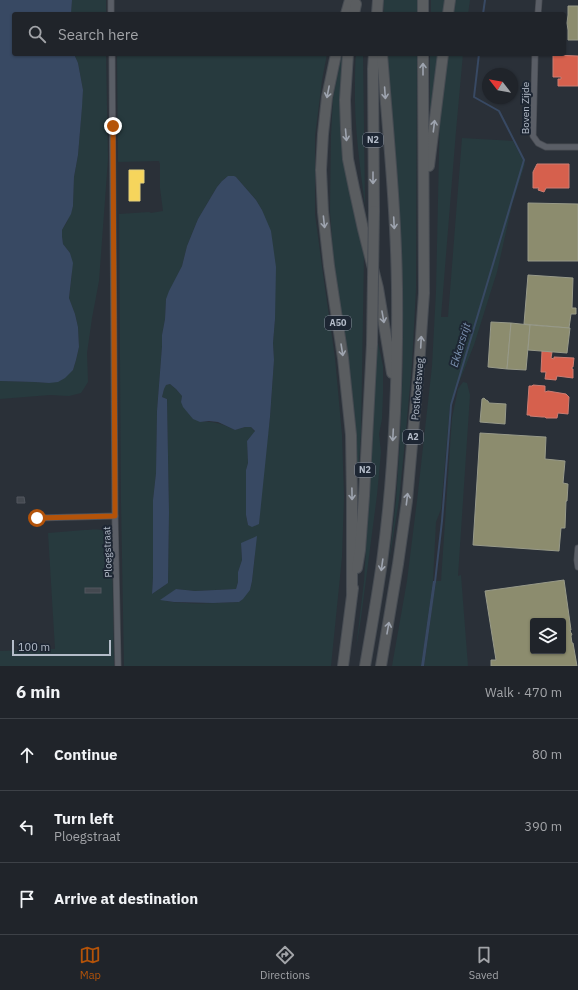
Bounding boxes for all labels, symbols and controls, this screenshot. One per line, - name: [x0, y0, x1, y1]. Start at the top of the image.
- search box: [12, 12, 566, 56]
- icon: search: [26, 23, 48, 45]
- text: Search here: [58, 25, 138, 44]
- one-way arrow: [420, 63, 427, 76]
- north arrow: [482, 68, 518, 104]
- street label: Boven Zijde: [519, 81, 532, 134]
- one-way arrow: [324, 85, 332, 98]
- one-way arrow: [381, 86, 388, 99]
- route end: [104, 117, 122, 135]
- one-way arrow: [430, 119, 438, 132]
- one-way arrow: [343, 128, 350, 141]
- road number: N2: [363, 133, 383, 147]
- one-way arrow: [369, 171, 377, 184]
- one-way arrow: [321, 215, 328, 228]
- one-way arrow: [390, 216, 398, 229]
- one-way arrow: [379, 310, 387, 323]
- road number: A50: [325, 316, 351, 330]
- water label: Ekkersrijt: [447, 321, 473, 369]
- one-way arrow: [417, 336, 424, 349]
- one-way arrow: [338, 344, 346, 357]
- street label: Postkoetsweg: [408, 357, 427, 421]
- one-way arrow: [390, 428, 397, 441]
- road number: A2: [403, 430, 423, 444]
- road number: N2: [355, 463, 375, 477]
- one-way arrow: [348, 487, 356, 500]
- one-way arrow: [403, 493, 411, 506]
- route start: [28, 509, 46, 527]
- street label: Ploegstraat: [100, 526, 115, 578]
- one-way arrow: [378, 558, 386, 571]
- map controls: [530, 618, 566, 654]
- button: layers: [530, 618, 566, 654]
- one-way arrow: [384, 621, 392, 634]
- scale bar: [12, 638, 111, 657]
- text: 100 m: [18, 640, 50, 654]
- text: 6 min: [16, 681, 60, 703]
- text: Walk · 470 m: [485, 684, 562, 701]
- icon: ahead: [16, 744, 38, 766]
- text: Continue: [54, 745, 118, 764]
- text: 80 m: [532, 746, 562, 763]
- text: Turn left: [54, 809, 114, 828]
- icon: left: [16, 816, 38, 838]
- text: 390 m: [524, 818, 562, 835]
- text: Ploegstraat: [54, 828, 121, 845]
- icon: arrive: [16, 888, 38, 910]
- text: Arrive at destination: [54, 889, 198, 908]
- tab: Map: [79, 944, 101, 982]
- tab: Directions: [260, 944, 310, 982]
- tab: Saved: [469, 944, 499, 982]

